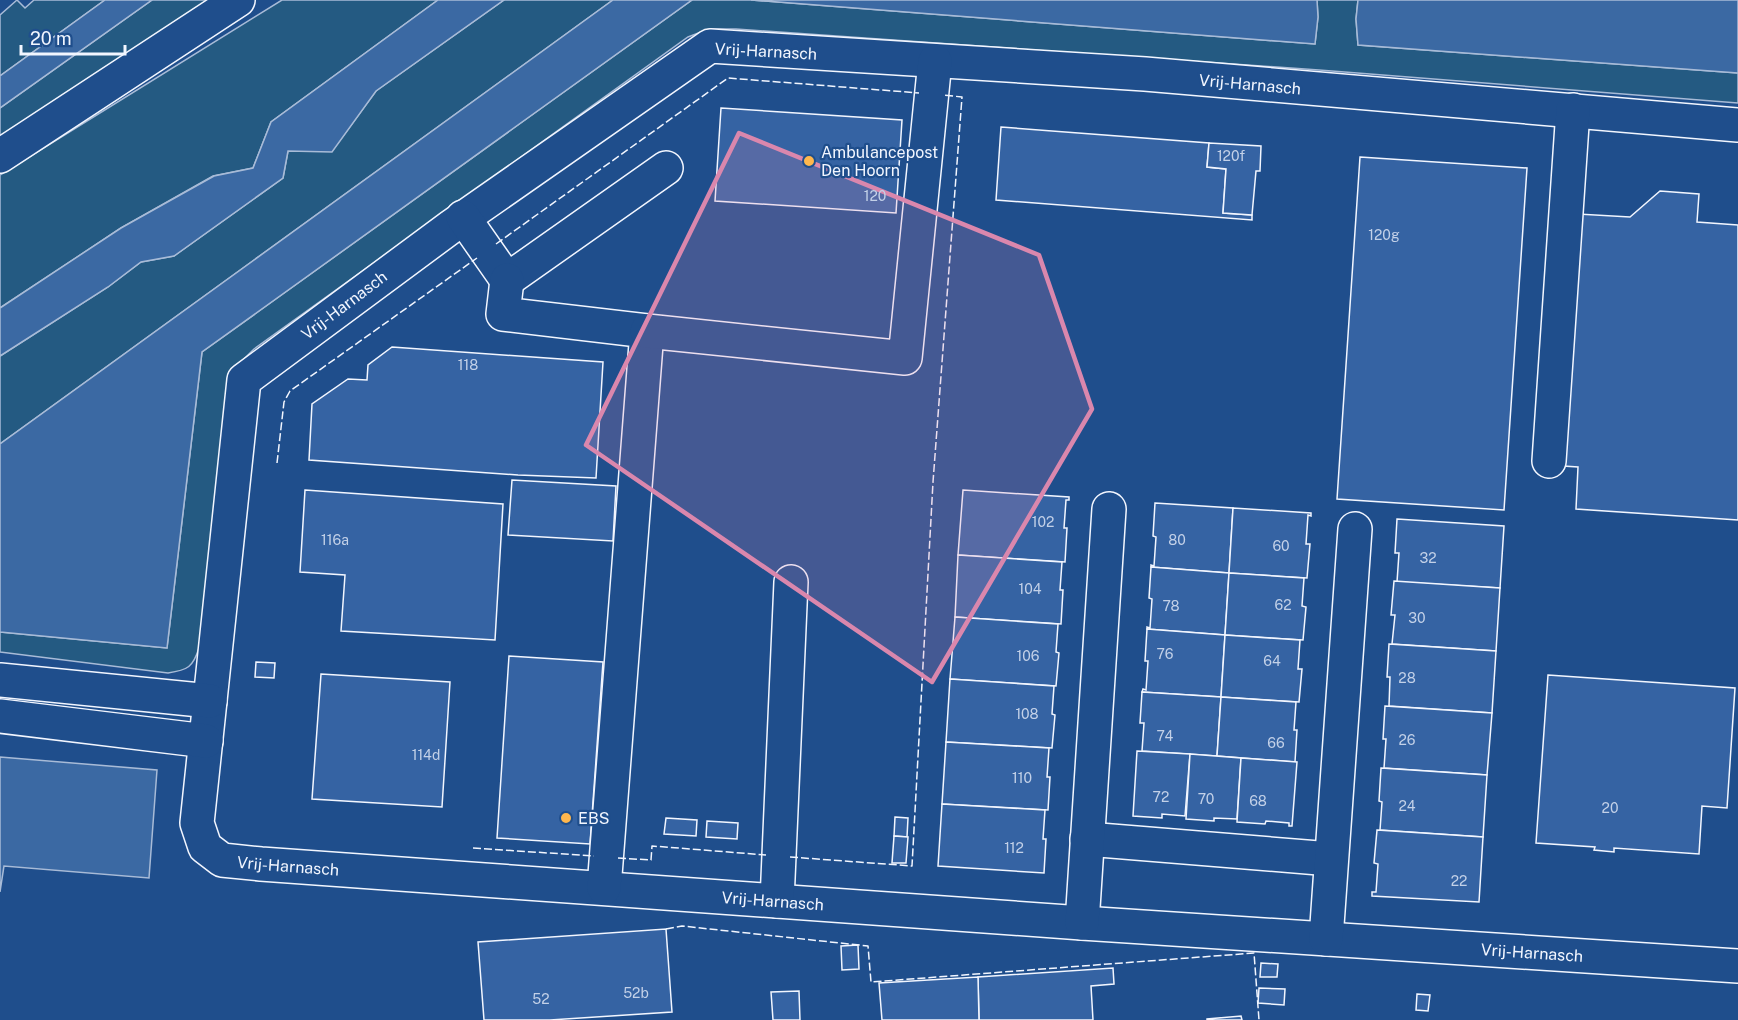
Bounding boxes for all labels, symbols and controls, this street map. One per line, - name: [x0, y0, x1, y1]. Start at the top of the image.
- scale bar: [21, 18, 124, 56]
- text: 20 m: [30, 28, 72, 49]
- street label: Vrij-Harnasch: [714, 39, 818, 64]
- street label: Vrij-Harnasch: [1198, 71, 1302, 98]
- place label: Ambulancepost Den Hoorn: [821, 143, 938, 180]
- house number: 120f: [1217, 148, 1246, 164]
- marker: Ambulancepost Den Hoorn: [802, 154, 816, 168]
- house number: 120: [864, 188, 886, 204]
- house number: 120g: [1368, 227, 1400, 243]
- street label: Vrij-Harnasch: [298, 267, 391, 344]
- house number: 118: [458, 357, 478, 373]
- house number: 102: [1032, 514, 1054, 530]
- house number: 116a: [321, 532, 349, 548]
- house number: 80: [1168, 532, 1186, 548]
- house number: 60: [1272, 538, 1290, 554]
- house number: 32: [1419, 550, 1437, 566]
- house number: 104: [1018, 581, 1042, 597]
- house number: 62: [1274, 597, 1292, 613]
- house number: 78: [1162, 598, 1180, 614]
- house number: 30: [1408, 610, 1426, 626]
- house number: 76: [1157, 646, 1174, 662]
- house number: 106: [1017, 648, 1040, 664]
- house number: 64: [1263, 653, 1281, 669]
- house number: 28: [1398, 670, 1416, 686]
- house number: 108: [1015, 706, 1039, 722]
- house number: 74: [1157, 728, 1174, 744]
- house number: 26: [1398, 732, 1416, 748]
- house number: 66: [1267, 735, 1285, 751]
- house number: 114d: [412, 747, 440, 763]
- house number: 110: [1012, 770, 1032, 786]
- house number: 72: [1153, 789, 1169, 805]
- house number: 70: [1198, 791, 1214, 807]
- house number: 68: [1249, 793, 1267, 809]
- house number: 24: [1398, 798, 1416, 814]
- house number: 20: [1602, 800, 1618, 816]
- place label: EBS: [578, 809, 610, 828]
- marker: EBS: [559, 811, 573, 825]
- house number: 112: [1004, 840, 1024, 856]
- street label: Vrij-Harnasch: [236, 853, 340, 880]
- house number: 22: [1451, 873, 1467, 889]
- street label: Vrij-Harnasch: [721, 888, 825, 914]
- street label: Vrij-Harnasch: [1480, 940, 1584, 966]
- house number: 52b: [623, 985, 649, 1001]
- house number: 52: [532, 991, 550, 1007]

